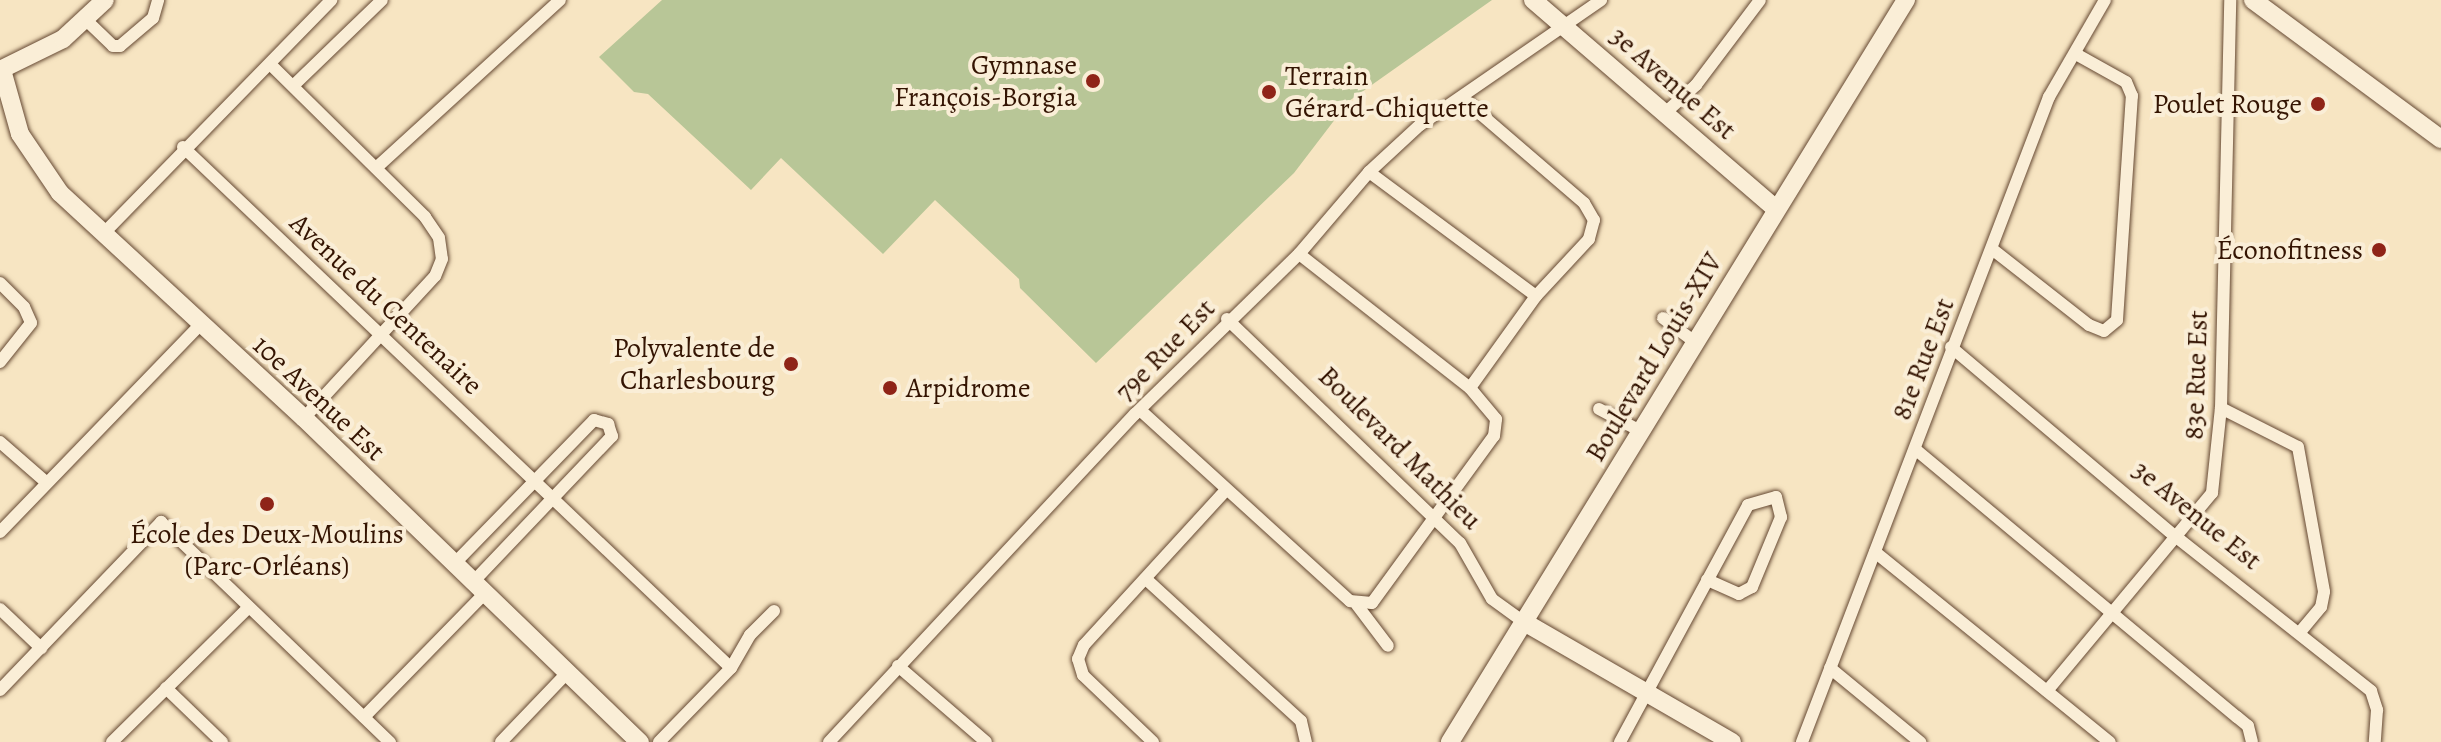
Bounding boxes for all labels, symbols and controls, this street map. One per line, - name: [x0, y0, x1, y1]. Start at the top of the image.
- street label: 3e Avenue Est: [1603, 19, 1743, 147]
- place label: Gymnase François-Borgia: [894, 48, 1077, 114]
- place label: Terrain Gérard-Chiquette: [1285, 59, 1489, 125]
- marker: Gymnase François-Borgia: [1084, 72, 1102, 90]
- marker: Terrain Gérard-Chiquette: [1260, 83, 1278, 101]
- place label: Poulet Rouge: [2153, 87, 2302, 121]
- marker: Poulet Rouge: [2309, 95, 2327, 113]
- street label: Avenue du Centenaire: [283, 206, 489, 402]
- place label: Éconofitness: [2216, 233, 2363, 267]
- marker: Éconofitness: [2370, 241, 2388, 259]
- street label: Boulevard Louis-XIV: [1578, 246, 1730, 468]
- street label: 79e Rue Est: [1108, 292, 1222, 408]
- street label: 81e Rue Est: [1884, 293, 1962, 425]
- street label: 83e Rue Est: [2177, 310, 2215, 440]
- street label: 10e Avenue Est: [246, 328, 392, 468]
- place label: Polyvalente de Charlesbourg: [613, 331, 775, 397]
- marker: Polyvalente de Charlesbourg: [782, 355, 800, 373]
- street label: Boulevard Mathieu: [1311, 359, 1489, 537]
- place label: Arpidrome: [906, 371, 1030, 405]
- marker: Arpidrome: [881, 379, 899, 397]
- street label: 3e Avenue Est: [2126, 453, 2268, 577]
- marker: École des Deux-Moulins (Parc-Orléans): [258, 495, 276, 513]
- place label: École des Deux-Moulins (Parc-Orléans): [130, 517, 404, 583]

